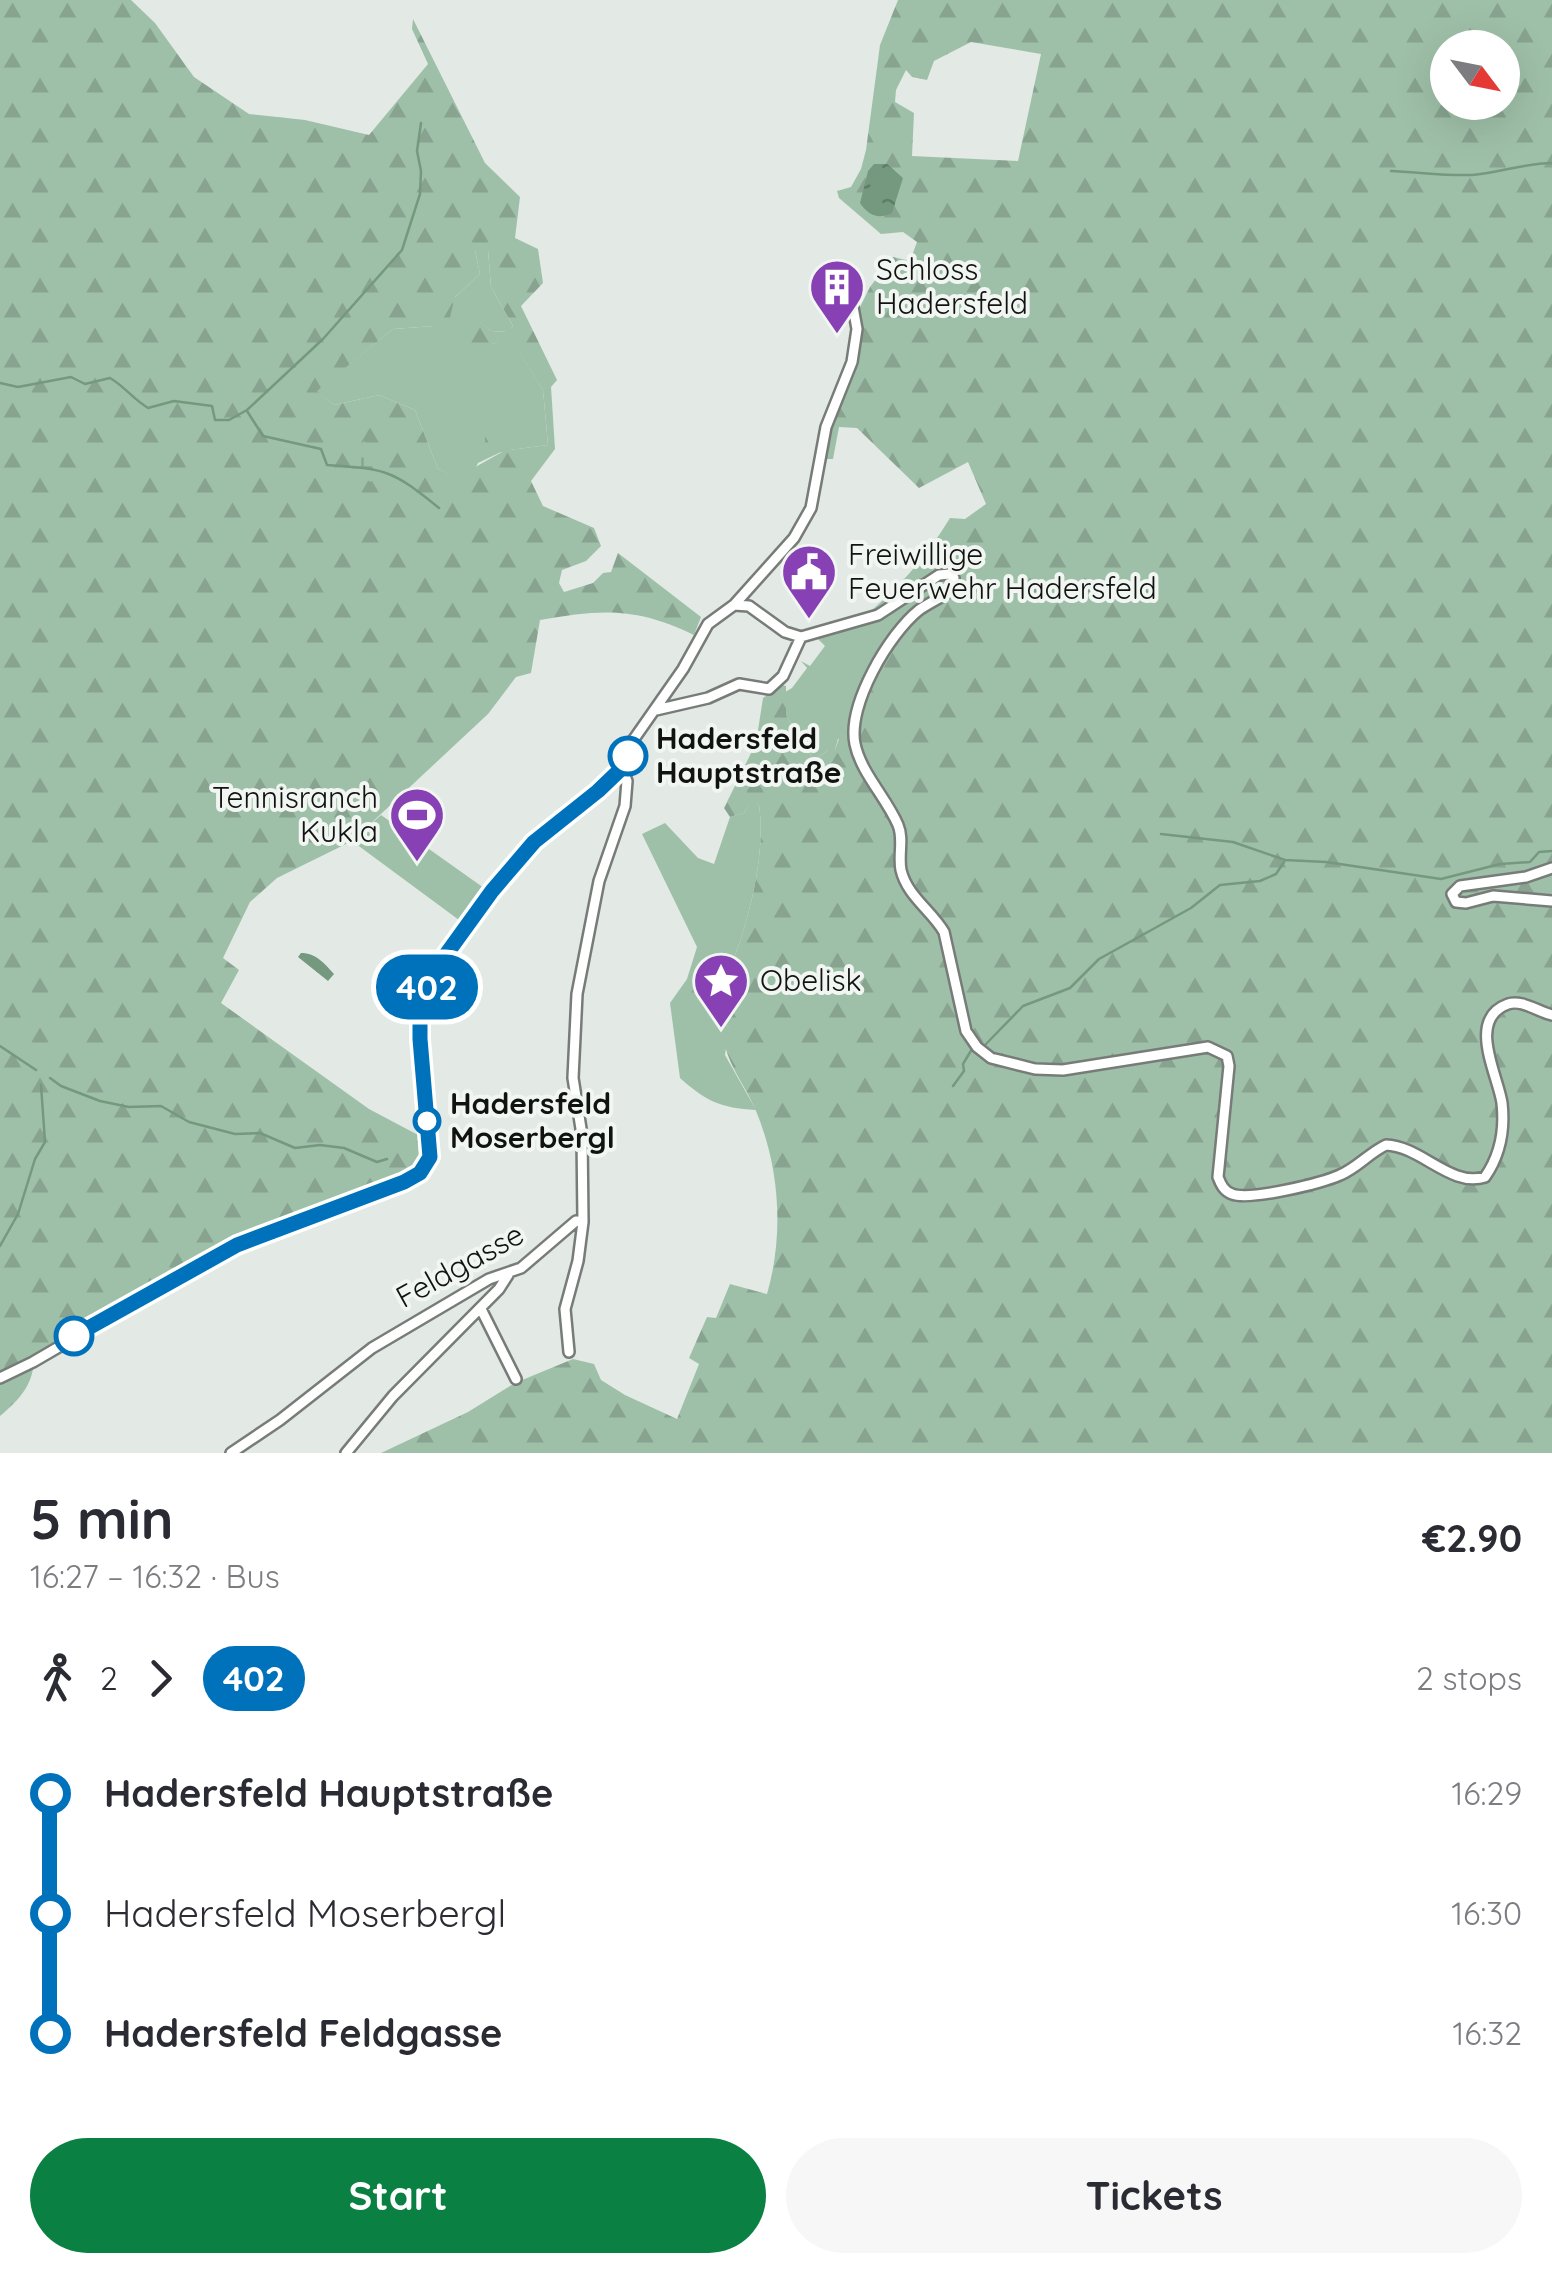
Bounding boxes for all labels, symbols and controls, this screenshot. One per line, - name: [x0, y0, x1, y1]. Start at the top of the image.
- north arrow: [1430, 30, 1520, 120]
- map controls: [1430, 30, 1520, 120]
- place label: Schloss Hadersfeld: [876, 250, 1028, 322]
- building icon: Schloss Hadersfeld: [807, 257, 867, 336]
- place label: Freiwillige Feuerwehr Hadersfeld: [848, 535, 1157, 607]
- public building icon: Freiwillige Feuerwehr Hadersfeld: [779, 542, 839, 621]
- place label: Hadersfeld Hauptstraße: [656, 719, 841, 791]
- marker: Hadersfeld Hauptstraße: [609, 737, 647, 775]
- place label: Tennisranch Kukla: [212, 778, 378, 850]
- sports icon: Tennisranch Kukla: [387, 785, 447, 864]
- place icon: Obelisk: [691, 951, 751, 1030]
- line badge: 402: [370, 954, 484, 1020]
- place label: Obelisk: [760, 961, 862, 999]
- text: 402: [396, 965, 458, 1009]
- place label: Hadersfeld Moserbergl: [450, 1084, 615, 1156]
- marker: Hadersfeld Moserbergl: [414, 1108, 440, 1134]
- street label: Feldgasse: [389, 1215, 530, 1316]
- unlabelled marker: [55, 1317, 93, 1355]
- text: 5 min: [30, 1484, 174, 1553]
- text: €2.90: [1422, 1514, 1522, 1562]
- text: 16:27 – 16:32 · Bus: [30, 1556, 280, 1596]
- icon: walk: [30, 1651, 85, 1706]
- icon: forward: [133, 1651, 188, 1706]
- text: 402: [223, 1656, 285, 1700]
- text: 2: [100, 1658, 118, 1698]
- text: 2 stops: [1416, 1658, 1522, 1698]
- text: Hadersfeld Hauptstraße: [104, 1769, 553, 1817]
- text: 16:29: [1451, 1773, 1522, 1813]
- text: Hadersfeld Moserbergl: [104, 1889, 506, 1937]
- text: 16:30: [1451, 1893, 1522, 1933]
- text: Hadersfeld Feldgasse: [104, 2009, 502, 2057]
- text: 16:32: [1452, 2013, 1522, 2053]
- button: Start: [30, 2138, 766, 2253]
- button: Tickets: [786, 2138, 1522, 2253]

